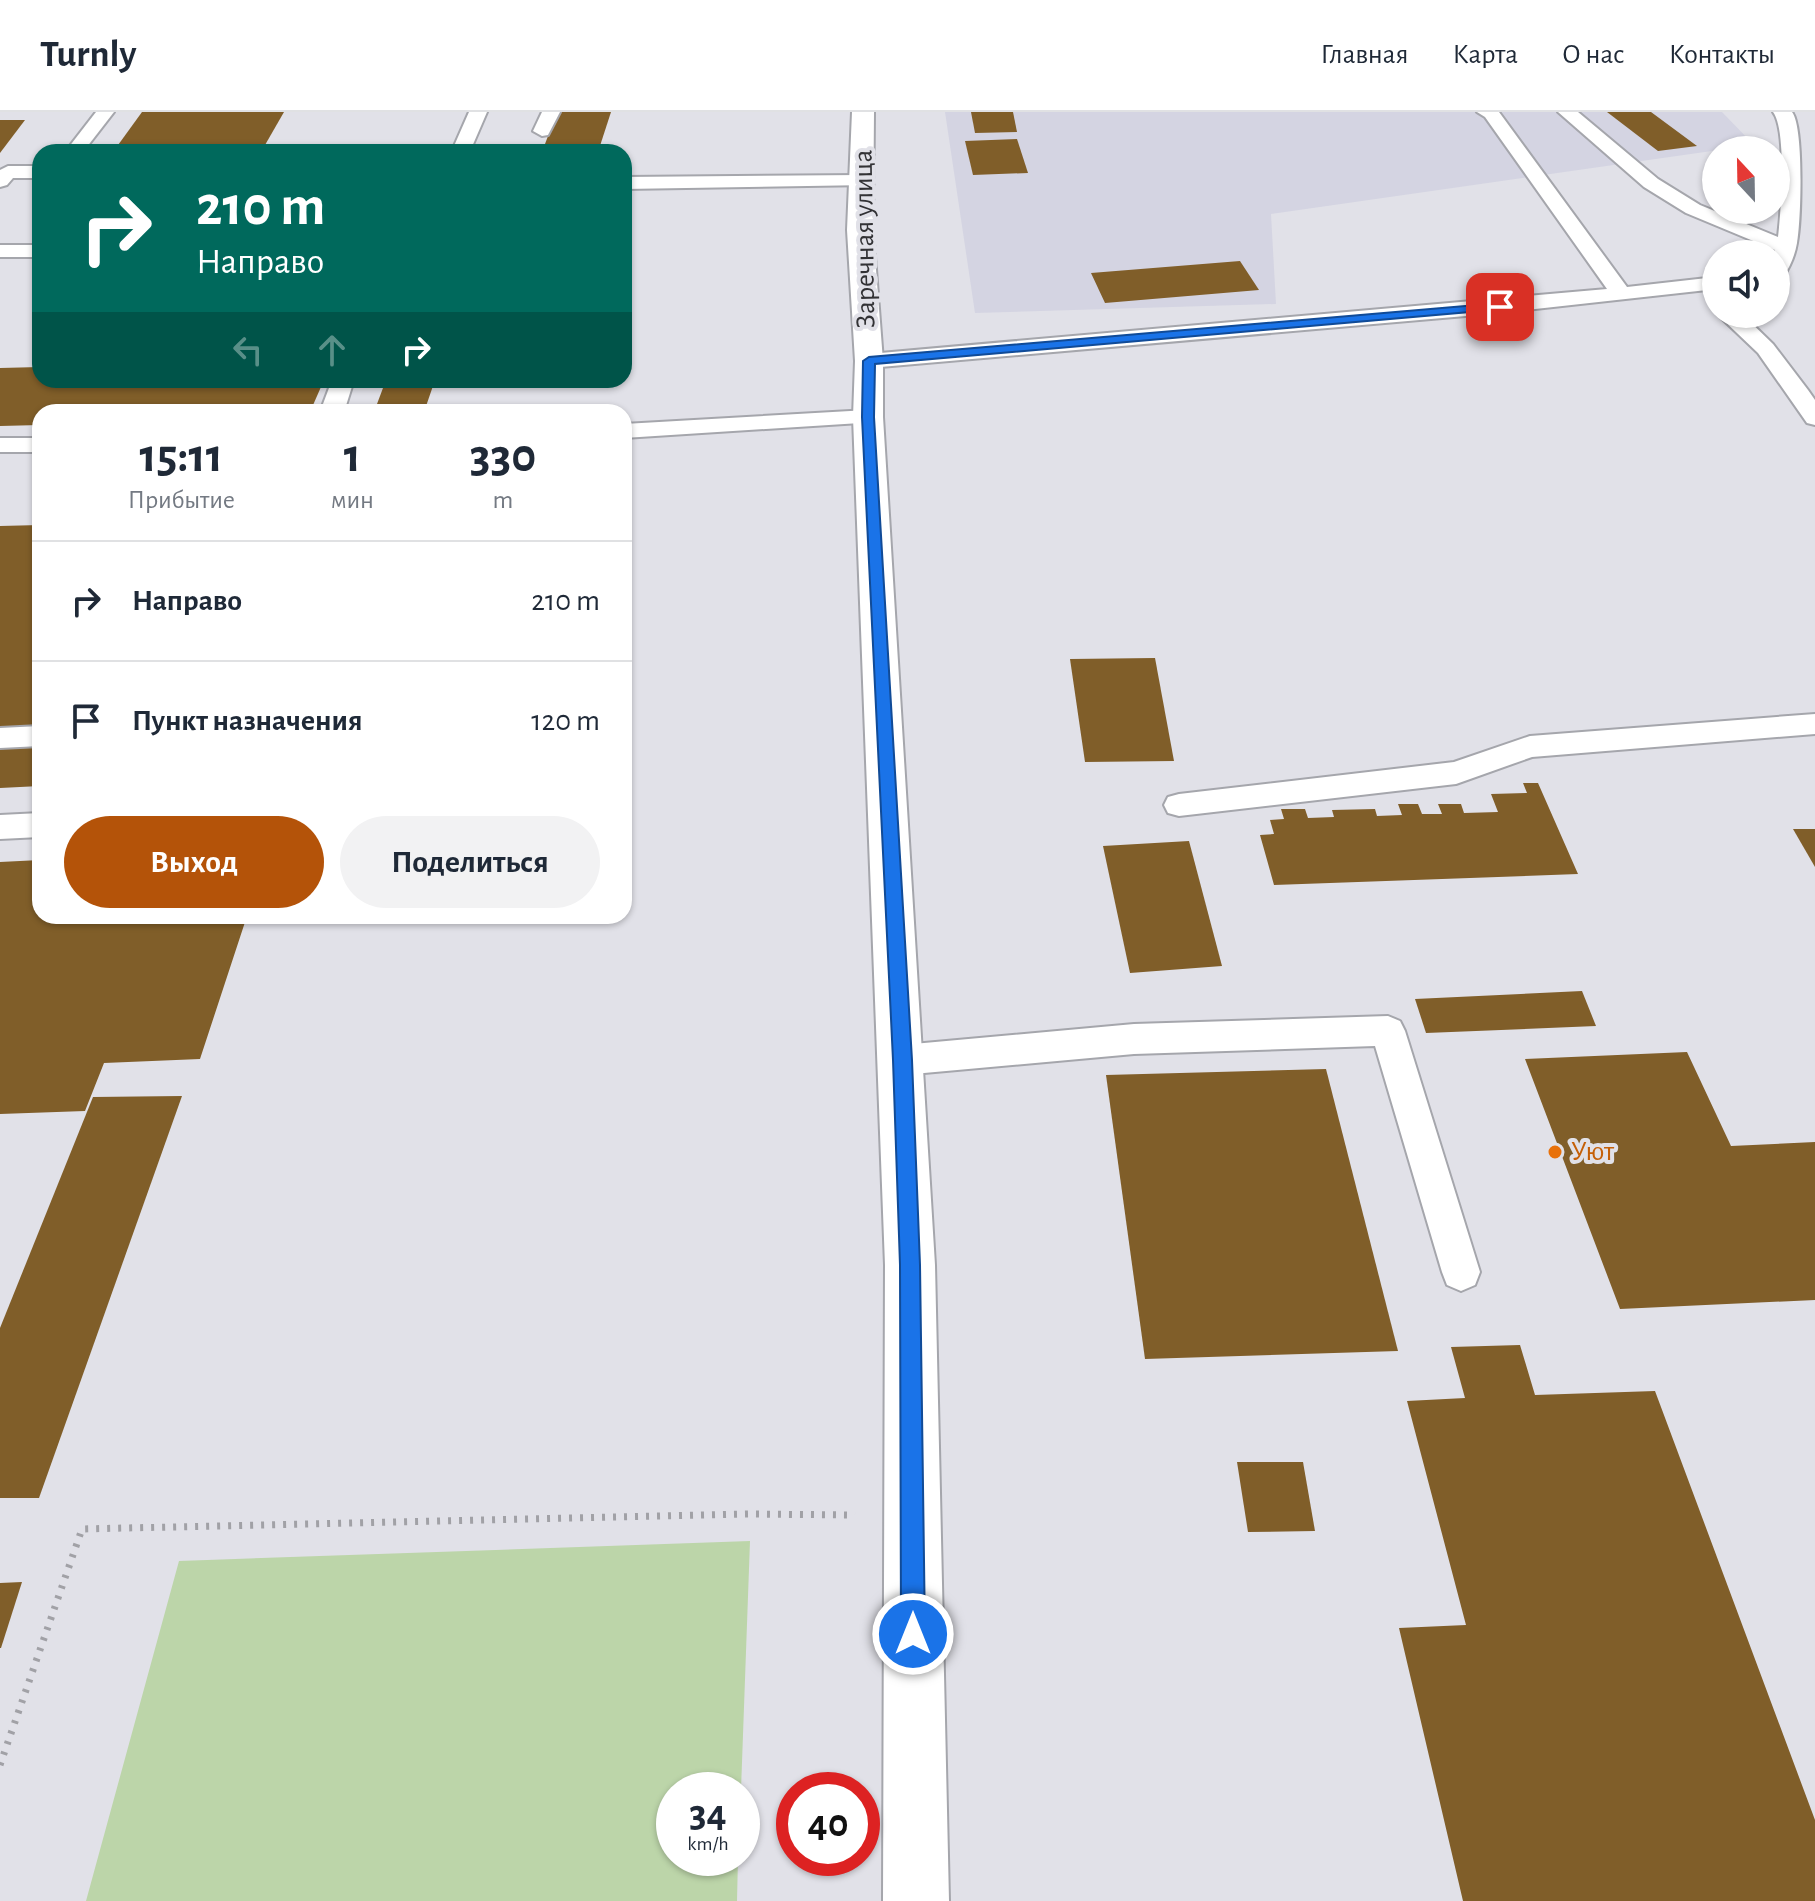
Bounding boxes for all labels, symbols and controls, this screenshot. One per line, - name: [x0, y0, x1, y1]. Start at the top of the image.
- text: Turnly: [40, 36, 136, 74]
- text: Главная: [1320, 41, 1408, 69]
- text: Карта: [1452, 41, 1518, 69]
- text: О нас: [1562, 41, 1625, 69]
- text: Контакты: [1669, 41, 1775, 69]
- north arrow: [1702, 136, 1790, 224]
- map controls: [1702, 136, 1790, 328]
- street label: Заречная улица: [849, 149, 881, 329]
- icon: right: [64, 176, 168, 280]
- text: 210 m: [196, 179, 325, 235]
- button: sound: [1702, 240, 1790, 328]
- text: Направо: [196, 244, 324, 280]
- pin: [1466, 273, 1534, 341]
- icon: arrive: [1478, 285, 1522, 329]
- icon: left: [226, 328, 270, 372]
- icon: ahead: [310, 328, 354, 372]
- icon: right: [394, 328, 438, 372]
- text: 15:11: [140, 433, 223, 481]
- text: 1: [344, 433, 361, 481]
- text: 330: [470, 433, 536, 481]
- text: Прибытие: [128, 487, 235, 513]
- text: мин: [331, 487, 374, 513]
- text: m: [493, 487, 513, 513]
- icon: right: [64, 579, 108, 623]
- text: Направо: [132, 586, 242, 616]
- text: 210 m: [531, 586, 600, 616]
- icon: arrive: [64, 699, 108, 743]
- text: Пункт назначения: [132, 706, 363, 736]
- text: 120 m: [531, 706, 600, 736]
- button: Выход: [64, 816, 324, 908]
- button: Поделиться: [340, 816, 600, 908]
- place label: Уют: [1571, 1138, 1615, 1166]
- marker: Уют: [1546, 1143, 1564, 1161]
- position arrow: [871, 1592, 955, 1676]
- speed limit sign: 40: [776, 1772, 880, 1876]
- text: 34: [689, 1794, 727, 1834]
- text: km/h: [687, 1834, 729, 1854]

